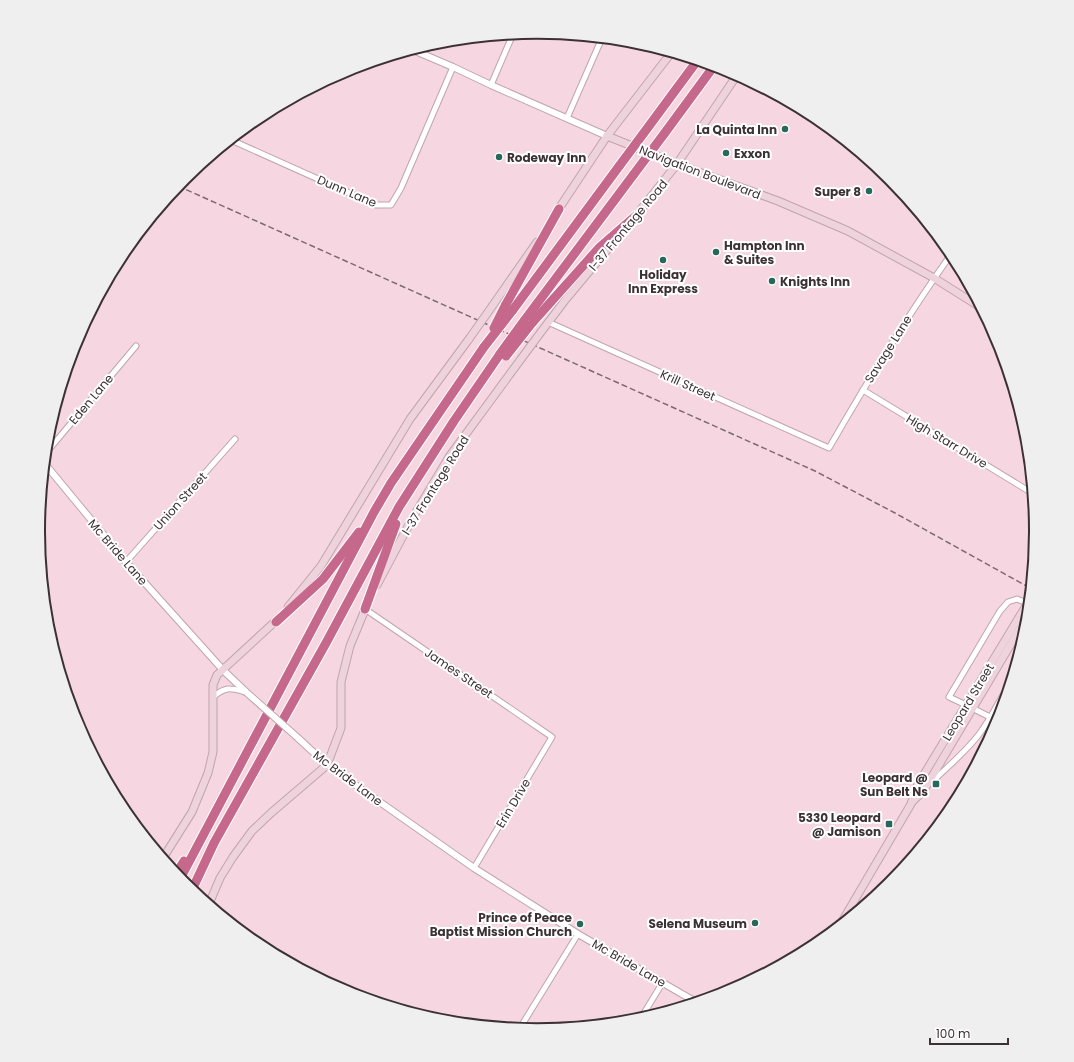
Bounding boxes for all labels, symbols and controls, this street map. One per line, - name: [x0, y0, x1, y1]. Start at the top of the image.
- place label: La Quinta Inn: [696, 121, 777, 138]
- marker: La Quinta Inn: [780, 124, 790, 134]
- street label: Navigation Boulevard: [637, 141, 763, 203]
- place label: Exxon: [734, 145, 770, 162]
- marker: Exxon: [721, 148, 731, 158]
- place label: Rodeway Inn: [507, 149, 586, 166]
- marker: Rodeway Inn: [494, 152, 504, 162]
- street label: Dunn Lane: [315, 171, 379, 211]
- street label: I-37 Frontage Road: [585, 176, 671, 274]
- place label: Super 8: [815, 183, 861, 200]
- marker: Super 8: [864, 186, 874, 196]
- place label: Hampton Inn & Suites: [724, 237, 805, 268]
- marker: Hampton Inn & Suites: [711, 247, 721, 257]
- marker: Holiday Inn Express: [658, 255, 668, 265]
- place label: Holiday Inn Express: [628, 266, 698, 297]
- place label: Knights Inn: [780, 273, 850, 290]
- marker: Knights Inn: [767, 276, 777, 286]
- street label: Savage Lane: [860, 312, 916, 386]
- street label: Krill Street: [658, 365, 718, 405]
- street label: Eden Lane: [65, 370, 117, 428]
- street label: High Starr Drive: [903, 410, 991, 472]
- street label: I-37 Frontage Road: [397, 432, 473, 538]
- street label: Union Street: [149, 468, 211, 534]
- street label: Mc Bride Lane: [84, 515, 152, 589]
- street label: James Street: [422, 644, 496, 702]
- street label: Leopard Street: [938, 660, 998, 744]
- street label: Mc Bride Lane: [310, 746, 386, 810]
- place label: Leopard @ Sun Belt Ns: [860, 769, 928, 800]
- street label: Erin Drive: [492, 775, 534, 831]
- marker: Leopard @ Sun Belt Ns: [931, 779, 941, 789]
- place label: 5330 Leopard @ Jamison: [798, 809, 881, 840]
- marker: 5330 Leopard @ Jamison: [884, 819, 894, 829]
- place label: Prince of Peace Baptist Mission Church: [430, 909, 573, 940]
- place label: Selena Museum: [649, 915, 747, 932]
- marker: Selena Museum: [750, 918, 760, 928]
- marker: Prince of Peace Baptist Mission Church: [575, 919, 585, 929]
- street label: Mc Bride Lane: [589, 935, 669, 991]
- scale bar: [930, 1020, 1008, 1046]
- text: 100 m: [936, 1025, 970, 1042]

